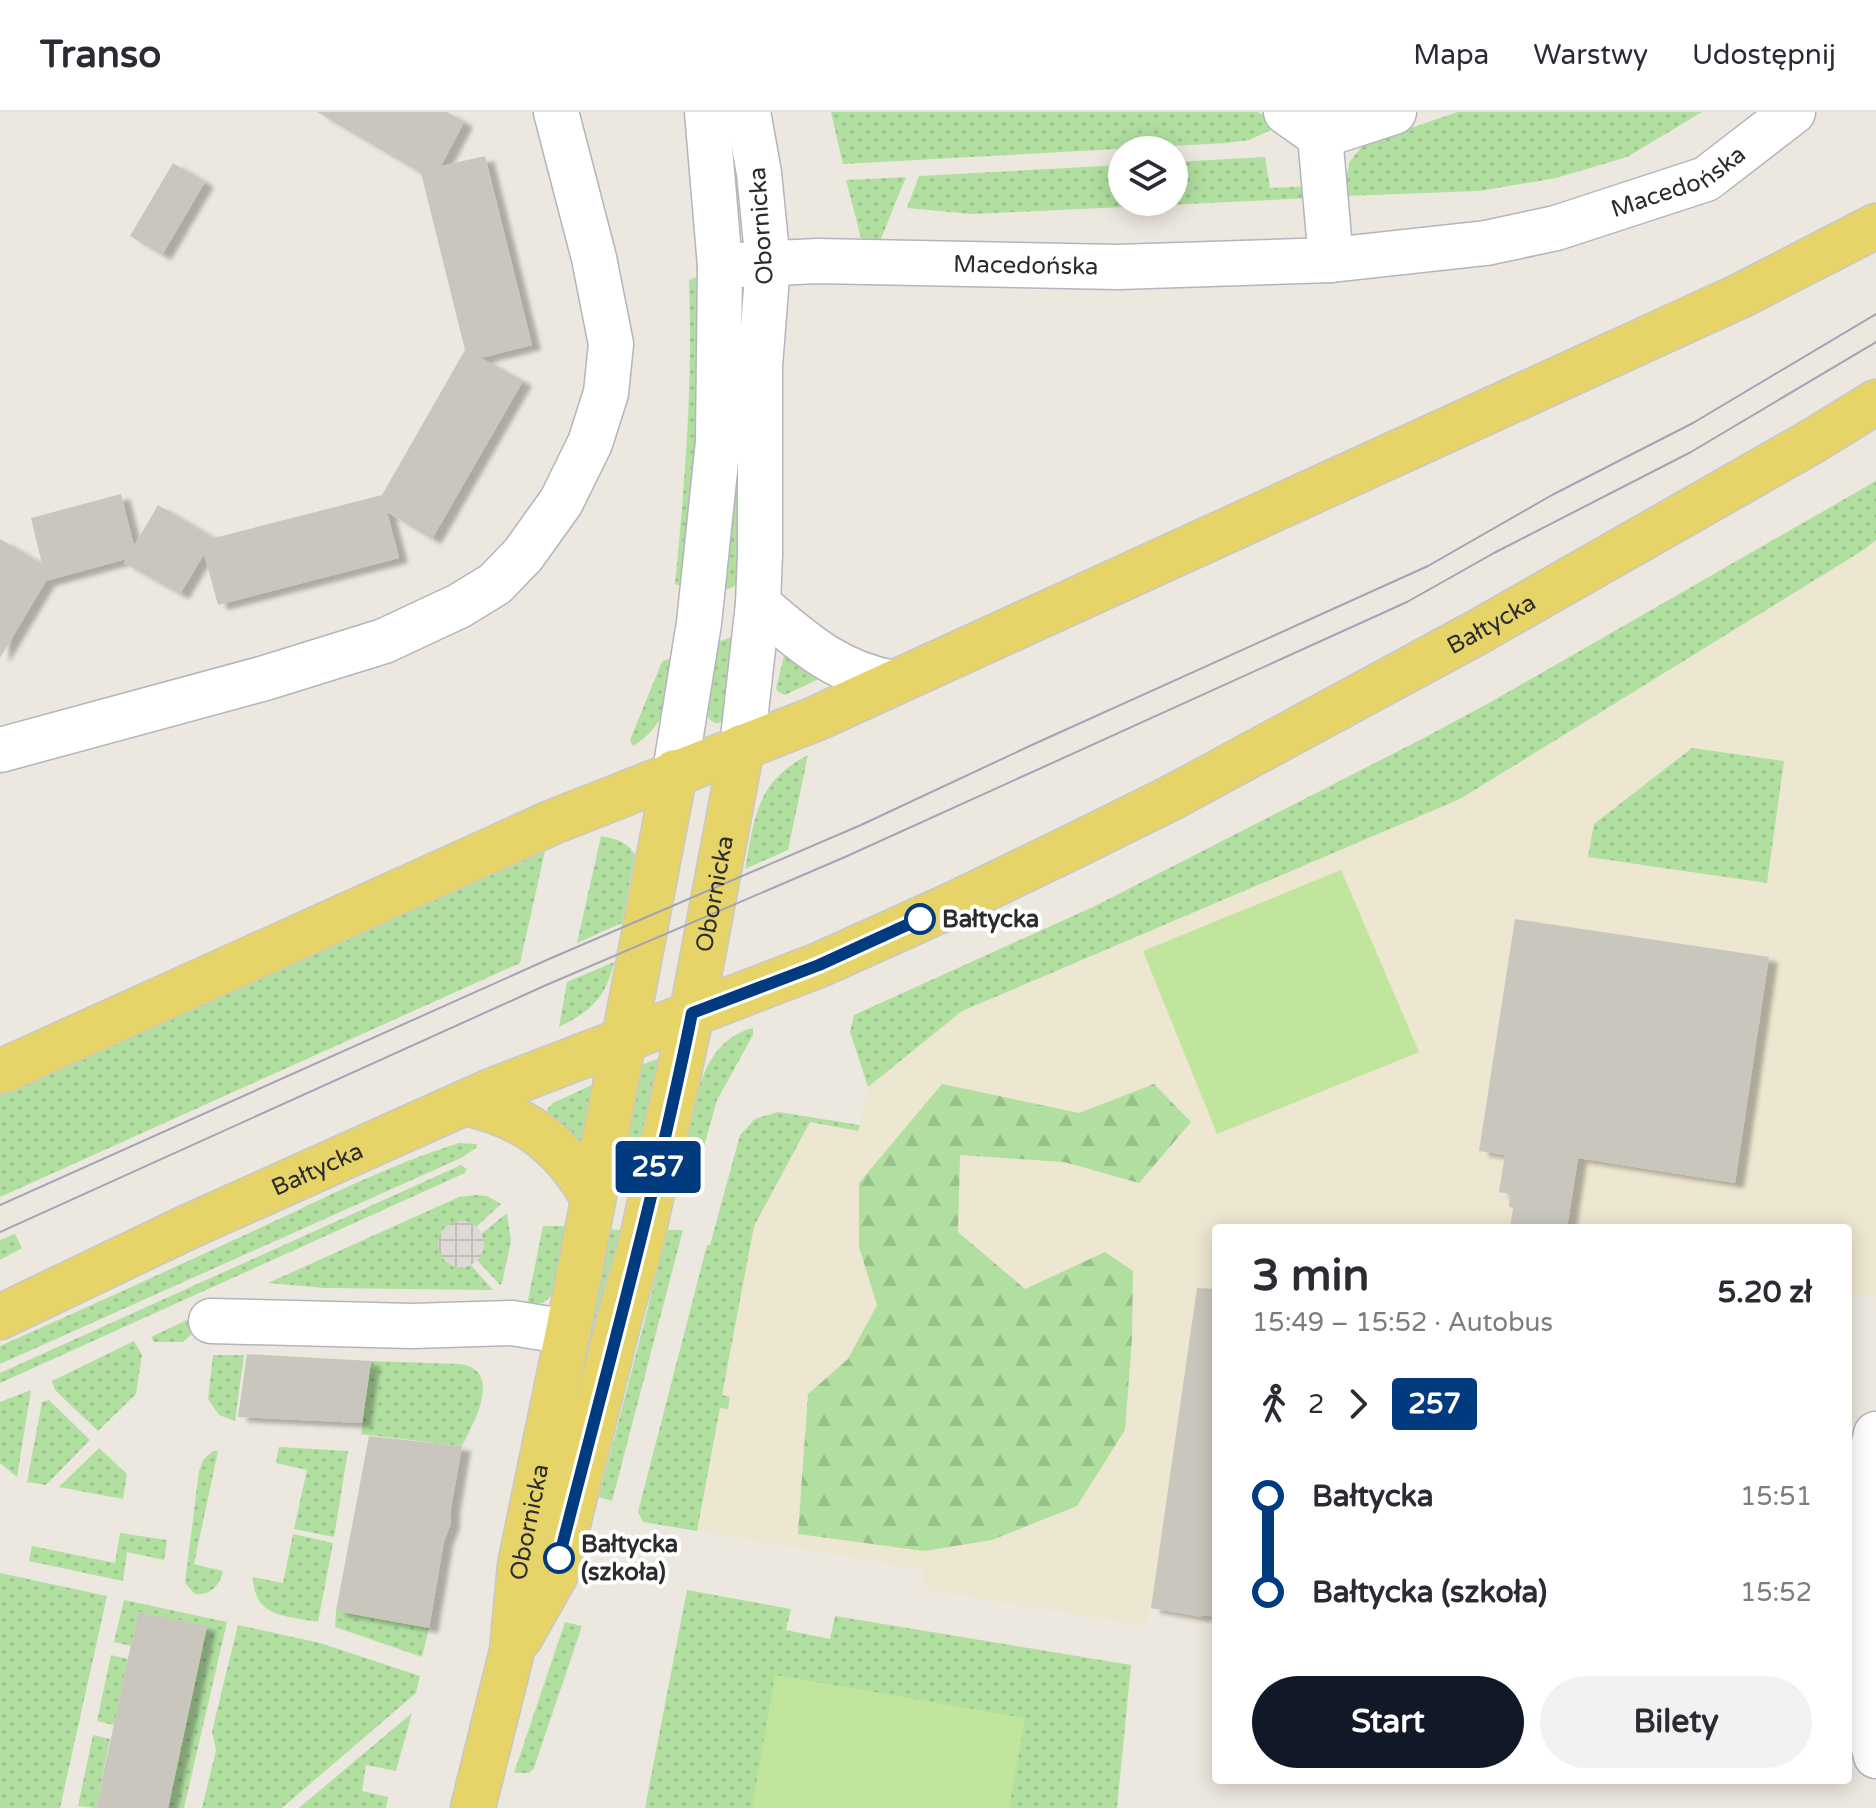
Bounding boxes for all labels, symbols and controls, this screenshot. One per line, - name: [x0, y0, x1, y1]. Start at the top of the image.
- text: Transo: [40, 32, 161, 78]
- text: Mapa: [1413, 38, 1489, 72]
- text: Warstwy: [1533, 38, 1648, 72]
- text: Udostępnij: [1692, 38, 1836, 72]
- map controls: [1108, 136, 1188, 216]
- button: layers: [1108, 136, 1188, 216]
- street label: Macedońska: [1607, 140, 1752, 224]
- street label: Obornicka: [743, 166, 780, 286]
- street label: Macedońska: [953, 250, 1099, 282]
- street label: Bałtycka: [1442, 588, 1541, 661]
- street label: Obornicka: [690, 833, 740, 955]
- marker: Bałtycka: [905, 904, 935, 934]
- place label: Bałtycka: [942, 905, 1039, 934]
- street label: Bałtycka: [267, 1136, 368, 1203]
- line badge: 257: [612, 1141, 704, 1193]
- text: 257: [632, 1150, 684, 1184]
- text: 3 min: [1252, 1250, 1369, 1303]
- text: 5.20 zł: [1717, 1274, 1812, 1311]
- text: 15:49 – 15:52 · Autobus: [1252, 1307, 1553, 1338]
- icon: walk: [1252, 1382, 1296, 1426]
- icon: forward: [1336, 1382, 1380, 1426]
- text: 257: [1408, 1387, 1461, 1421]
- text: 2: [1308, 1389, 1324, 1420]
- street label: Obornicka: [505, 1461, 555, 1581]
- text: Bałtycka: [1312, 1478, 1434, 1515]
- text: 15:51: [1740, 1481, 1812, 1512]
- place label: Bałtycka (szkoła): [581, 1530, 678, 1587]
- marker: Bałtycka (szkoła): [544, 1543, 574, 1573]
- text: Bałtycka (szkoła): [1312, 1574, 1547, 1611]
- text: 15:52: [1740, 1577, 1812, 1608]
- button: Start: [1252, 1676, 1524, 1768]
- button: Bilety: [1540, 1676, 1812, 1768]

